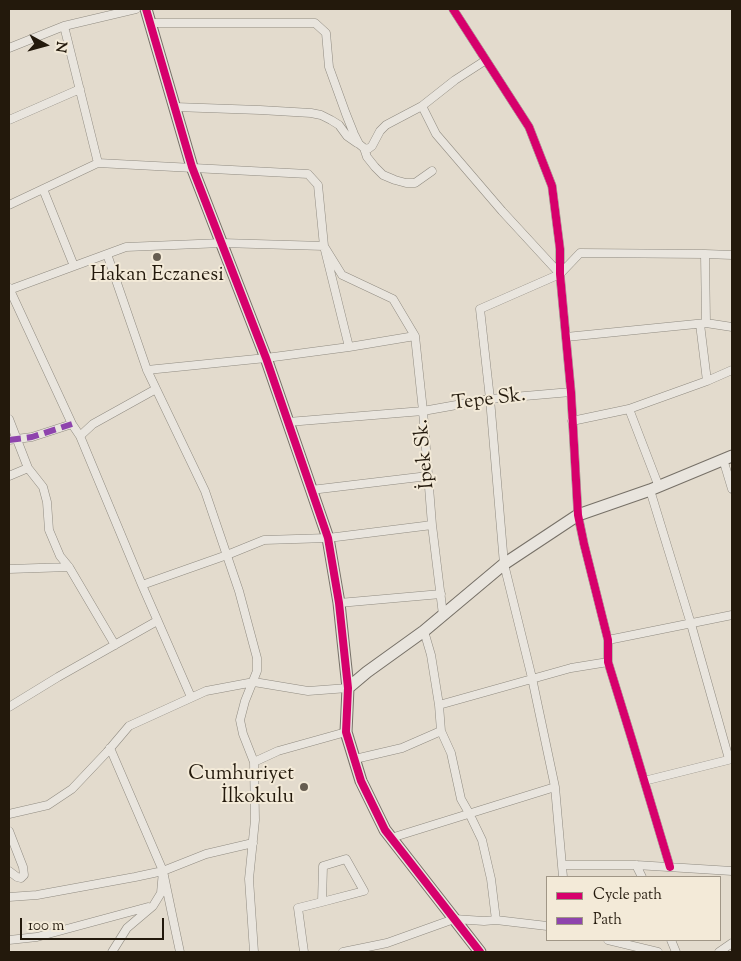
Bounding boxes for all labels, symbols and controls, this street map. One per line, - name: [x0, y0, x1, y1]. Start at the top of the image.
- north arrow: [20, 20, 70, 70]
- text: N: [49, 40, 70, 54]
- marker: Hakan Eczanesi: [151, 251, 163, 263]
- place label: Hakan Eczanesi: [90, 265, 224, 289]
- street label: Tepe Sk.: [451, 385, 527, 417]
- street label: İpek Sk.: [411, 418, 441, 490]
- place label: Cumhuriyet İlkokulu: [188, 764, 294, 811]
- marker: Cumhuriyet İlkokulu: [298, 781, 310, 793]
- legend: [546, 876, 721, 941]
- text: Cycle path: [593, 885, 662, 906]
- scale bar: [22, 908, 166, 940]
- text: Path: [593, 910, 622, 931]
- text: 100 m: [28, 916, 64, 937]

